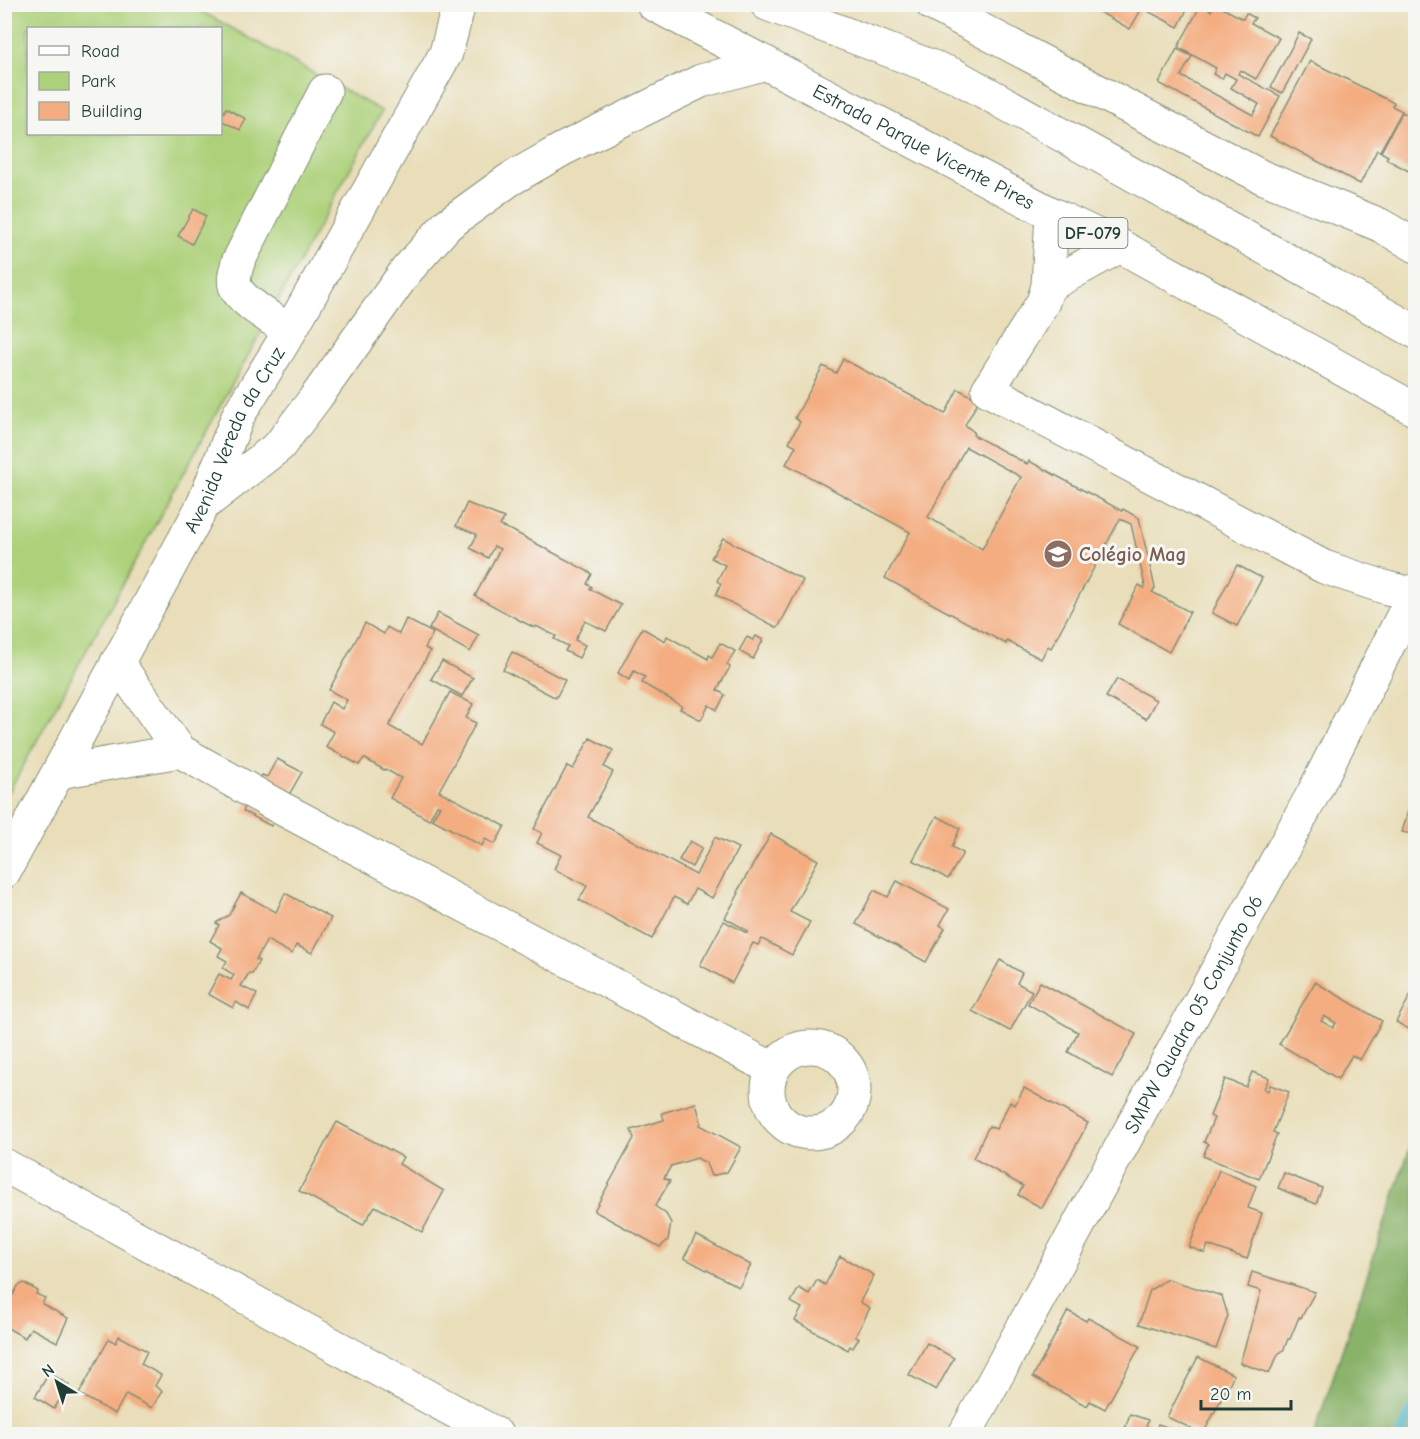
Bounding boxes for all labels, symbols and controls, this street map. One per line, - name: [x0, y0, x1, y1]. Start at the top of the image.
- legend: [27, 27, 222, 135]
- text: Road: [81, 41, 120, 62]
- text: Park: [81, 71, 116, 92]
- street label: Estrada Parque Vicente Pires: [809, 79, 1038, 214]
- text: Building: [81, 101, 143, 122]
- road number: DF-079: [1058, 218, 1128, 248]
- street label: Avenida Vereda da Cruz: [179, 342, 289, 537]
- school or university icon: Colégio Mag: [1042, 538, 1074, 570]
- place label: Colégio Mag: [1079, 543, 1186, 566]
- street label: SMPW Quadra 05 Conjunto 06: [1119, 891, 1267, 1137]
- north arrow: [27, 1352, 87, 1412]
- text: N: [39, 1361, 58, 1381]
- scale bar: [1201, 1373, 1291, 1411]
- text: 20 m: [1210, 1384, 1251, 1405]

